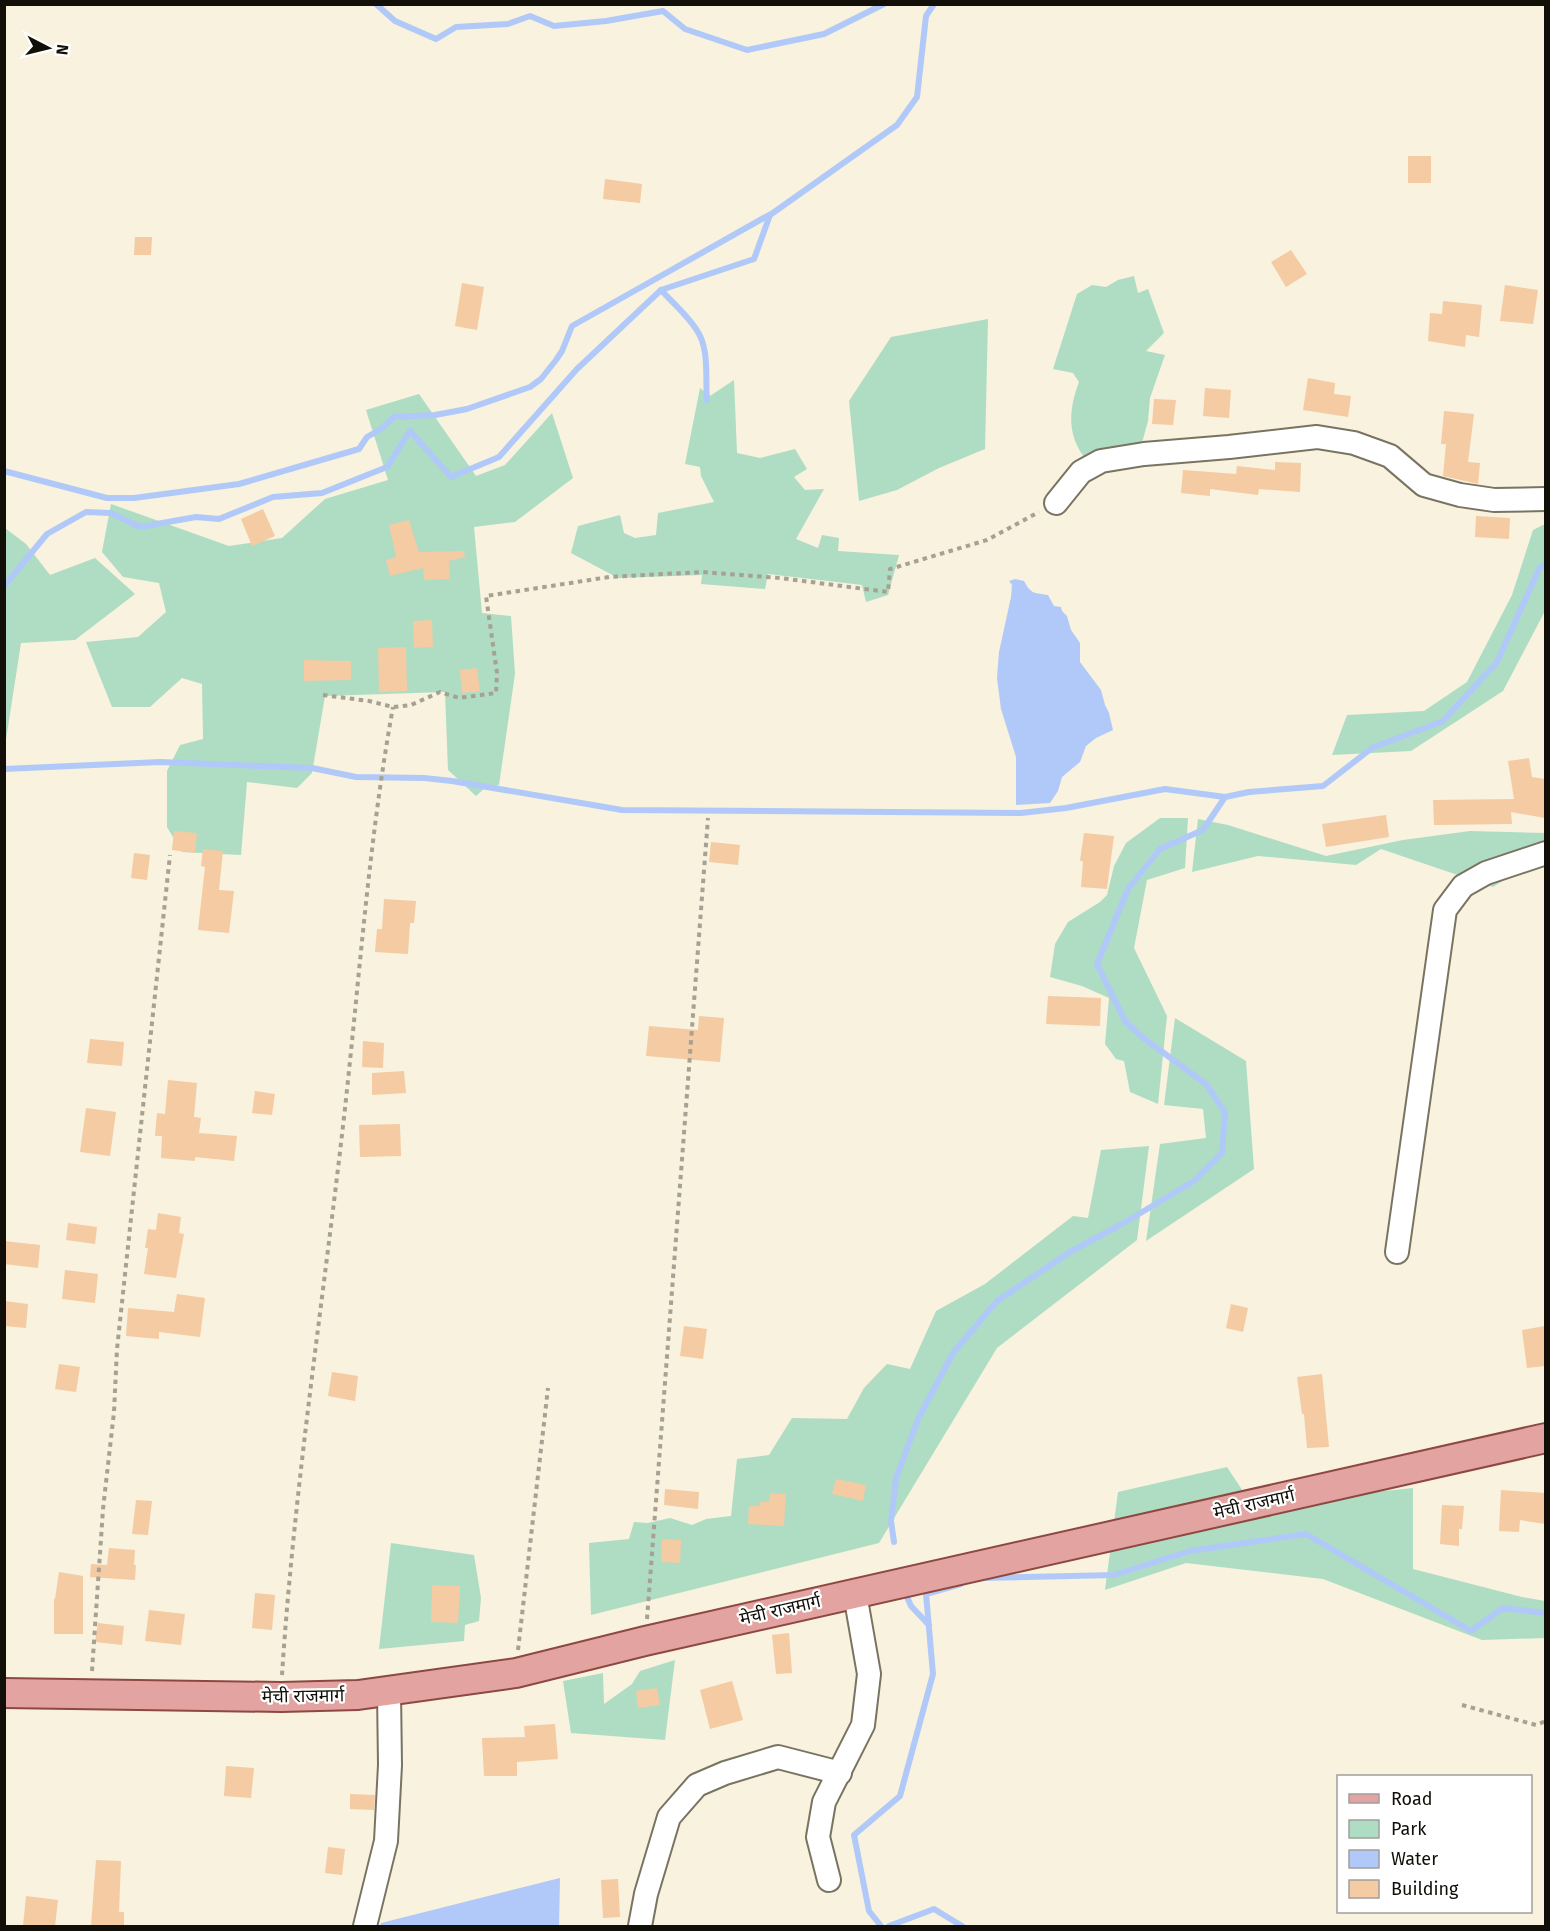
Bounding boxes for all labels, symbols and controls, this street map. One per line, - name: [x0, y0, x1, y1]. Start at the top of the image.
- north arrow: [18, 18, 78, 78]
- text: N: [52, 43, 72, 56]
- street label: मेची राजमार्ग: [1211, 1484, 1298, 1524]
- street label: मेची राजमार्ग: [737, 1590, 824, 1630]
- street label: मेची राजमार्ग: [262, 1684, 345, 1708]
- legend: [1337, 1775, 1532, 1913]
- text: Road: [1391, 1788, 1433, 1810]
- text: Park: [1391, 1818, 1427, 1840]
- text: Water: [1391, 1848, 1438, 1870]
- text: Building: [1391, 1878, 1459, 1900]

